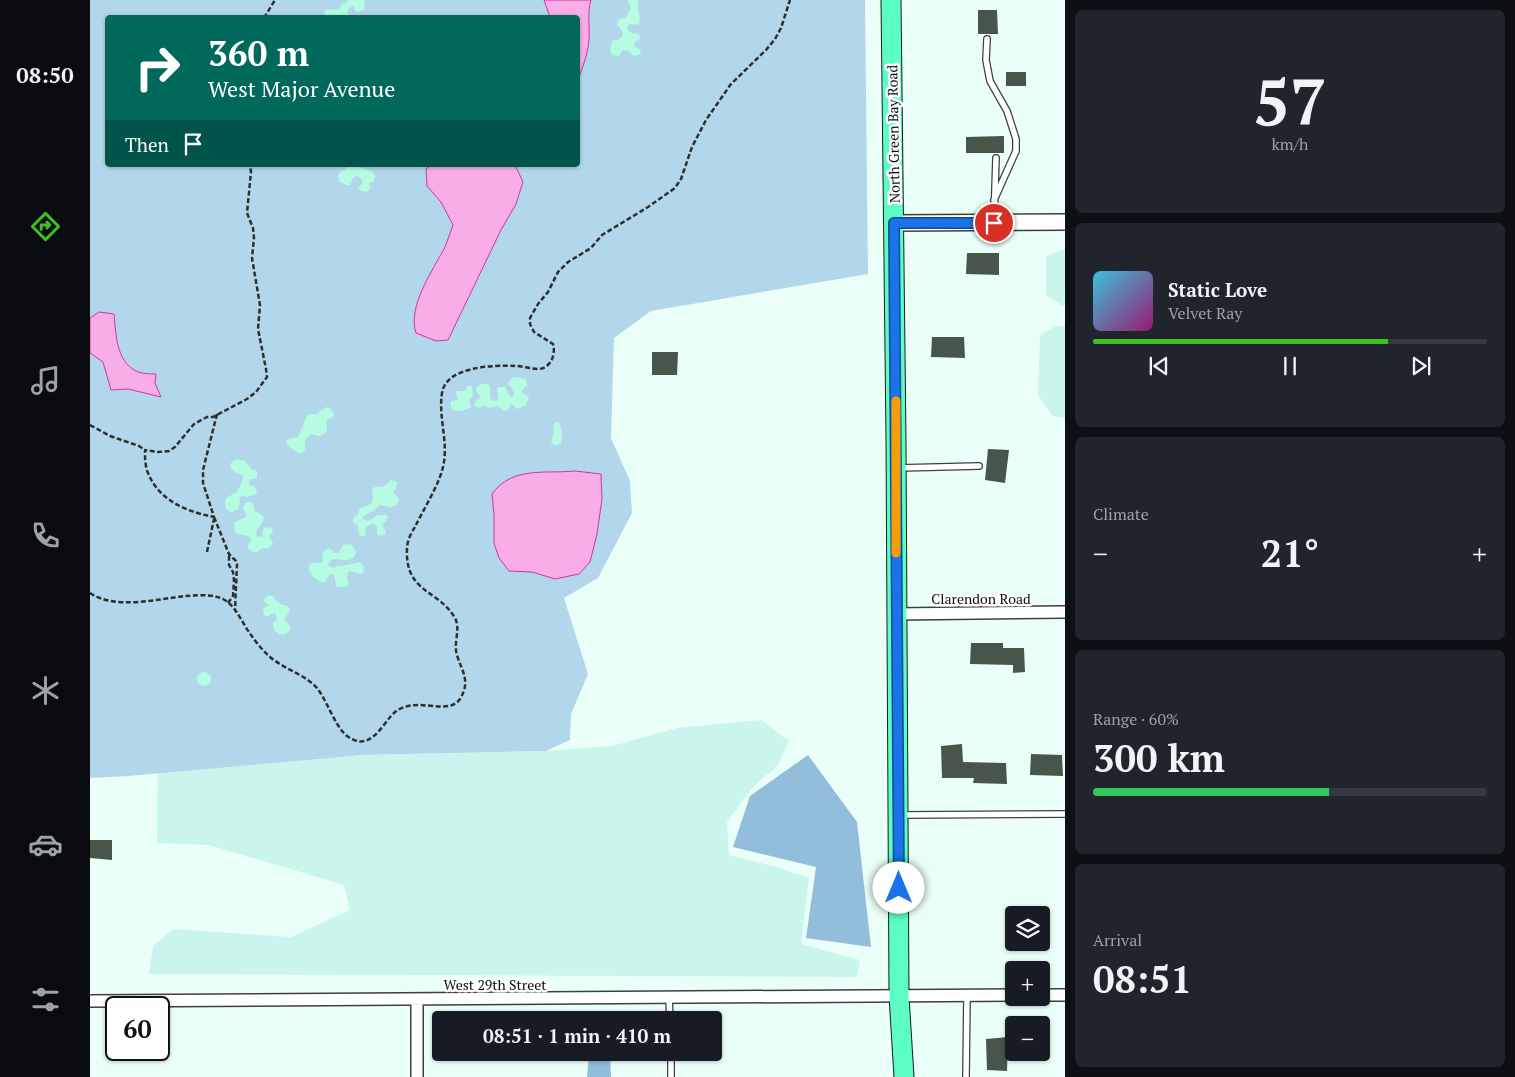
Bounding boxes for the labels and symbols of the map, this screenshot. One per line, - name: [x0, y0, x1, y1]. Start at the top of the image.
- street label: North Green Bay Road: [882, 64, 904, 203]
- pin: [973, 202, 1015, 244]
- street label: Clarendon Road: [931, 589, 1031, 608]
- position arrow: [872, 861, 924, 913]
- street label: West 29th Street: [444, 975, 547, 994]
- speed limit sign: 60: [105, 996, 170, 1061]

